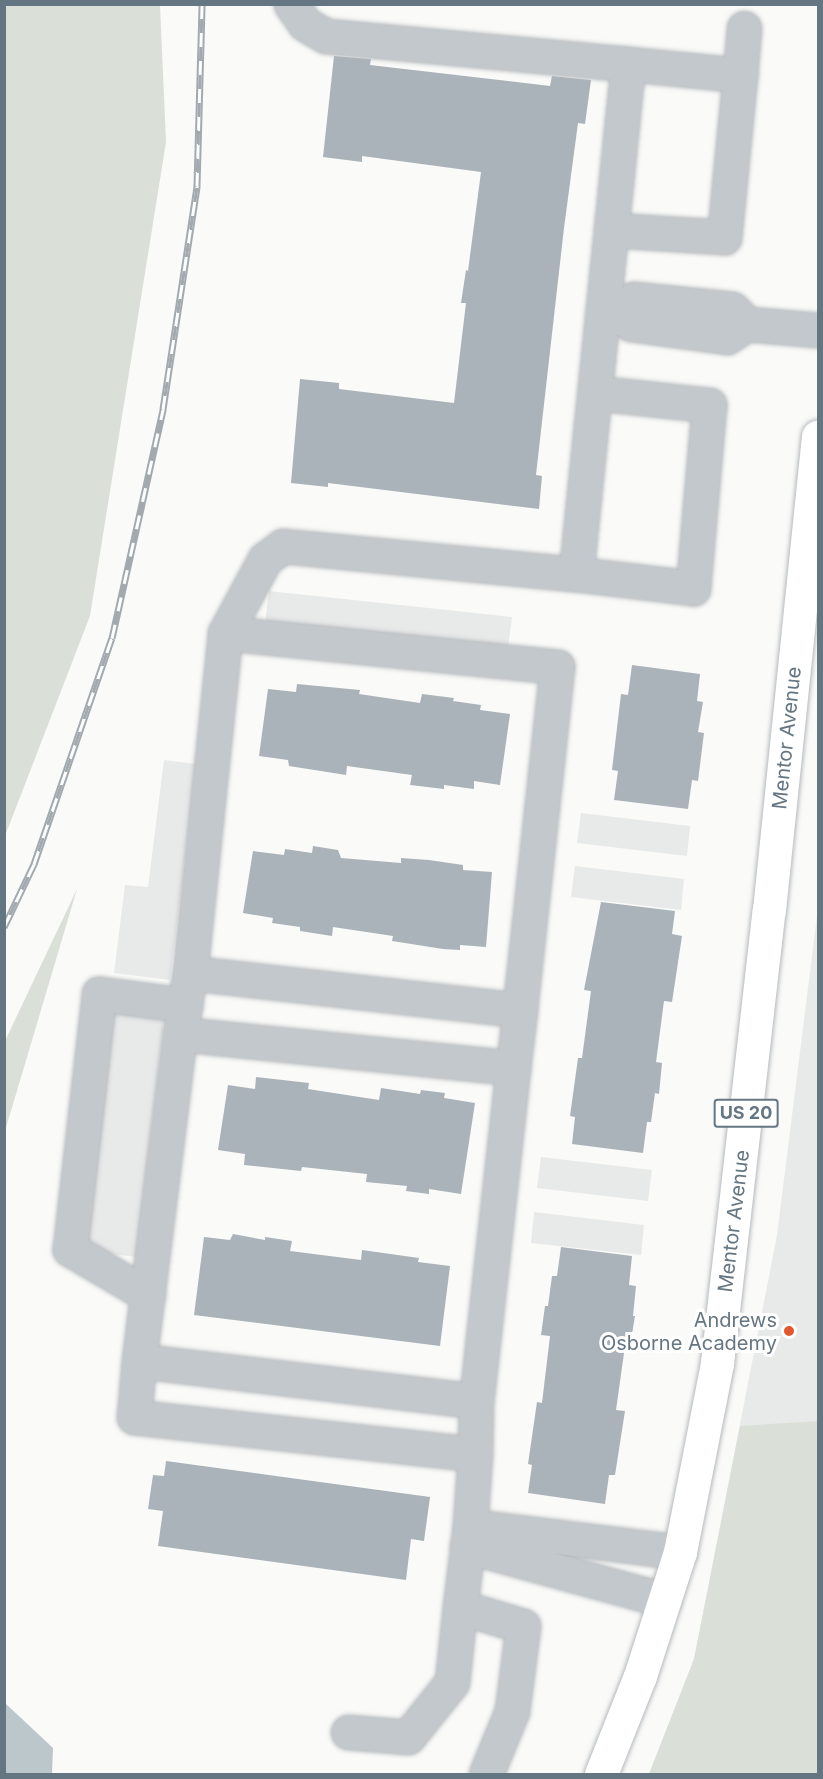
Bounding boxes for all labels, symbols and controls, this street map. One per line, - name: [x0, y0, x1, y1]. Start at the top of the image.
- street label: Mentor Avenue: [768, 665, 806, 811]
- road number: US 20: [713, 1098, 779, 1128]
- street label: Mentor Avenue: [713, 1148, 755, 1294]
- place label: Andrews Osborne Academy: [601, 1308, 777, 1355]
- marker: Andrews Osborne Academy: [782, 1324, 796, 1338]

